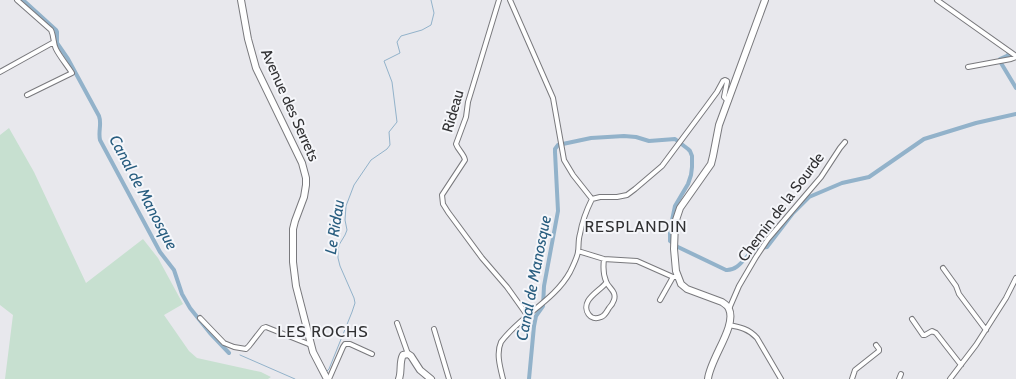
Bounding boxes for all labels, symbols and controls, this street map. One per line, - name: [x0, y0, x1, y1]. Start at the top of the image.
- street label: Avenue des Serrets: [257, 46, 323, 164]
- street label: Rideau: [438, 88, 468, 134]
- water label: Canal de Manosque: [105, 132, 182, 253]
- street label: Chemin de la Sourde: [734, 149, 828, 265]
- water label: Le Ridau: [321, 198, 348, 256]
- water label: Canal de Manosque: [512, 214, 555, 342]
- district label: RESPLANDIN: [584, 217, 688, 236]
- district label: LES ROCHS: [277, 322, 369, 341]

